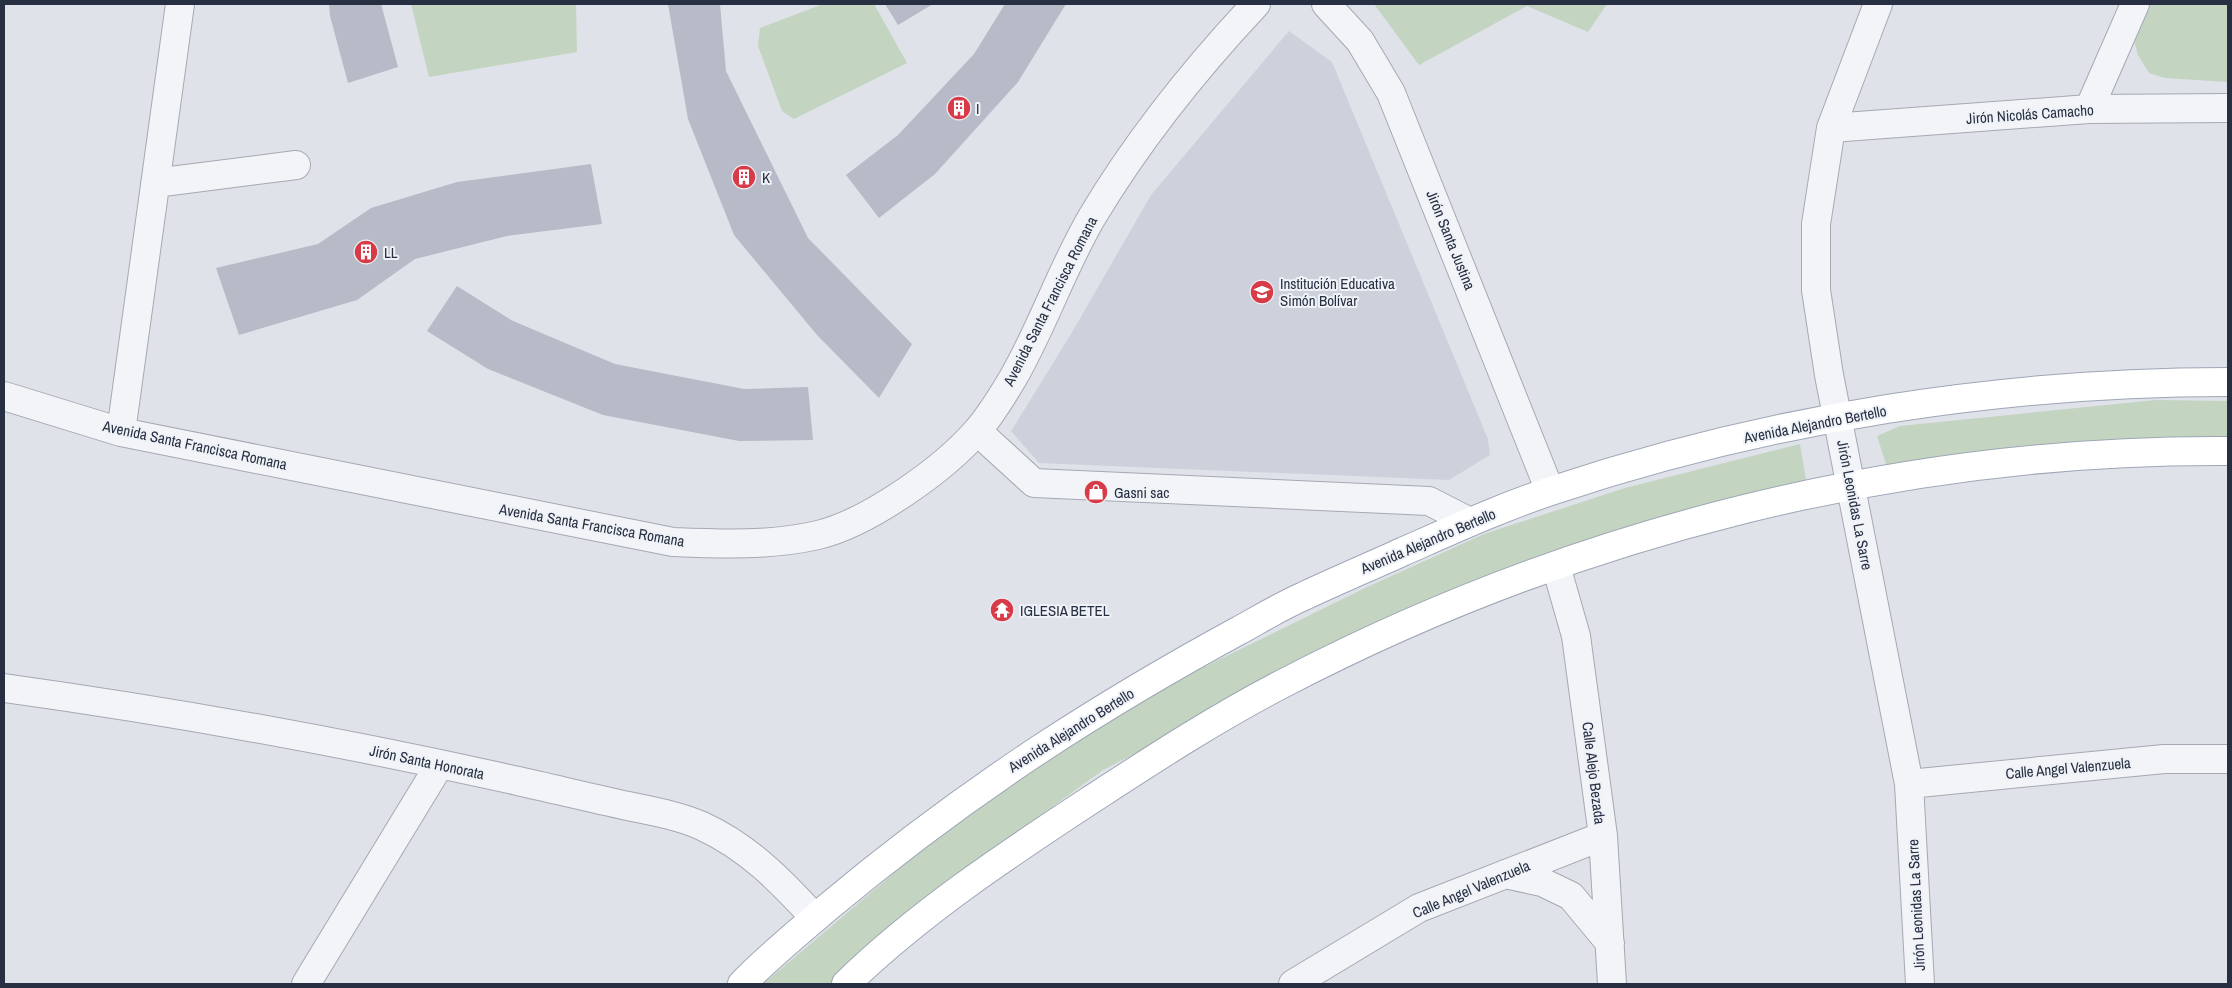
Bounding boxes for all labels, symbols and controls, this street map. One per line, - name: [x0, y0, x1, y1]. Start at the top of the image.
- building icon: I: [946, 95, 972, 121]
- place label: I: [976, 98, 979, 119]
- street label: Jirón Nicolás Camacho: [1966, 99, 2095, 129]
- building icon: K: [731, 164, 757, 190]
- place label: K: [762, 167, 771, 188]
- street label: Jirón Santa Justina: [1421, 187, 1481, 293]
- street label: Avenida Santa Francisca Romana: [998, 212, 1102, 390]
- building icon: LL: [353, 239, 379, 265]
- place label: LL: [384, 242, 398, 263]
- place label: Institución Educativa Simón Bolívar: [1280, 273, 1395, 311]
- school or university icon: Institución Educativa Simón Bolívar: [1249, 279, 1275, 305]
- street label: Avenida Alejandro Bertello: [1741, 400, 1888, 448]
- street label: Avenida Santa Francisca Romana: [100, 415, 289, 475]
- street label: Jirón Leonidas La Sarre: [1832, 438, 1878, 572]
- shop icon: Gasni sac: [1083, 479, 1109, 505]
- place label: Gasni sac: [1114, 482, 1169, 503]
- street label: Avenida Santa Francisca Romana: [497, 498, 686, 552]
- street label: Avenida Alejandro Bertello: [1356, 503, 1499, 579]
- temple icon: IGLESIA BETEL: [989, 597, 1015, 623]
- place label: IGLESIA BETEL: [1020, 600, 1110, 621]
- street label: Avenida Alejandro Bertello: [1003, 683, 1138, 778]
- street label: Calle Alejo Bezada: [1577, 720, 1611, 826]
- street label: Jirón Santa Honorata: [368, 740, 487, 784]
- street label: Calle Angel Valenzuela: [2005, 752, 2132, 784]
- street label: Jirón Leonidas La Sarre: [1902, 838, 1930, 971]
- street label: Calle Angel Valenzuela: [1409, 855, 1533, 923]

